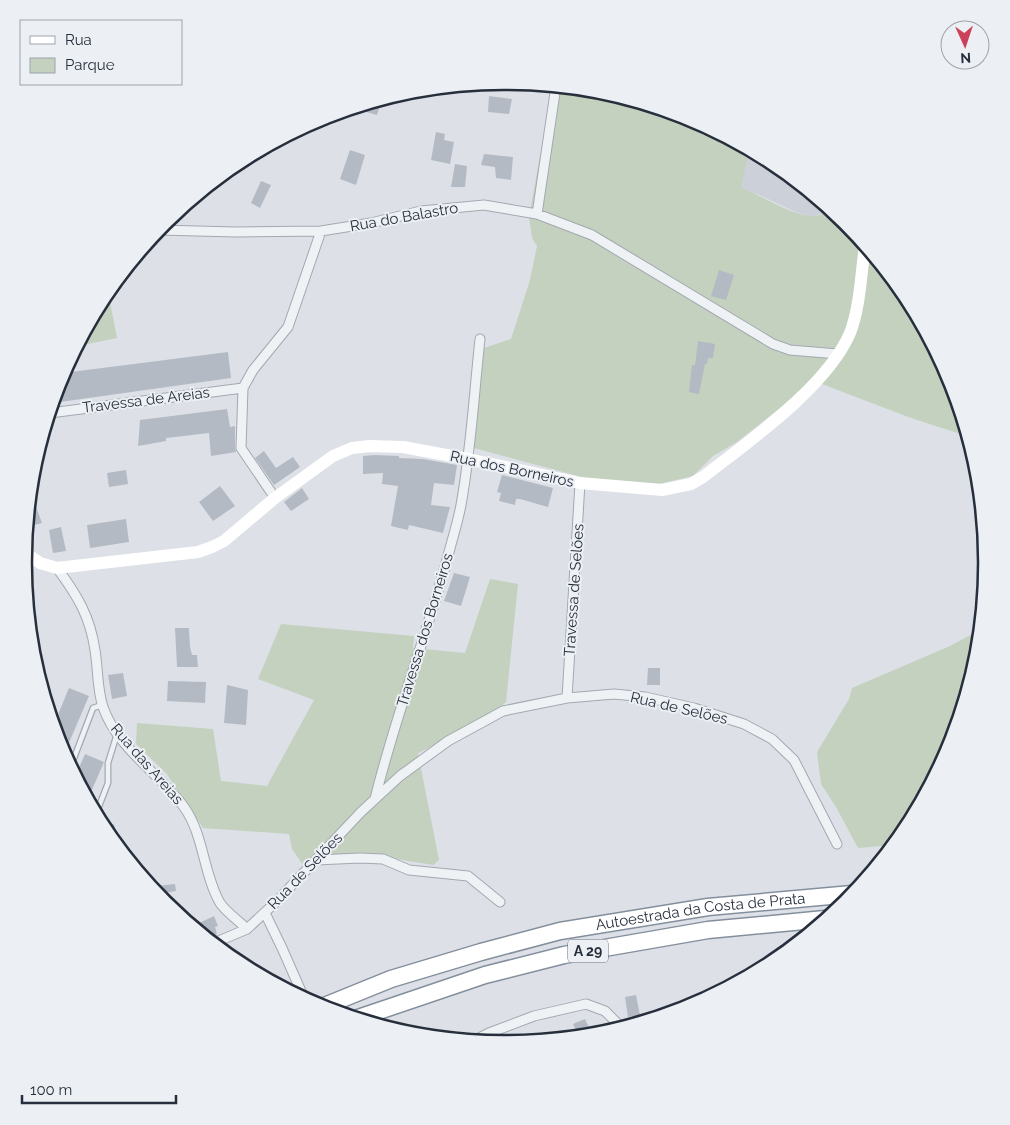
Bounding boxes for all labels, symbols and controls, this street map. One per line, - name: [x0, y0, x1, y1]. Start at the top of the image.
- legend: [20, 20, 182, 85]
- north arrow: [940, 20, 990, 70]
- text: Rua: [65, 31, 92, 49]
- text: N: [960, 50, 971, 66]
- text: Parque: [65, 56, 115, 74]
- street label: Rua do Balastro: [349, 199, 459, 235]
- street label: Travessa de Areias: [81, 383, 211, 417]
- street label: Rua dos Borneiros: [448, 447, 576, 491]
- street label: Travessa de Selões: [560, 523, 588, 657]
- street label: Travessa dos Borneiros: [393, 551, 457, 709]
- street label: Rua de Selões: [628, 688, 730, 728]
- street label: Rua das Areias: [107, 720, 187, 808]
- street label: Rua de Selões: [264, 829, 346, 913]
- street label: Autoestrada da Costa de Prata: [594, 889, 806, 934]
- road number: A 29: [568, 939, 608, 962]
- scale bar: [22, 1072, 176, 1104]
- text: 100 m: [30, 1081, 72, 1099]

